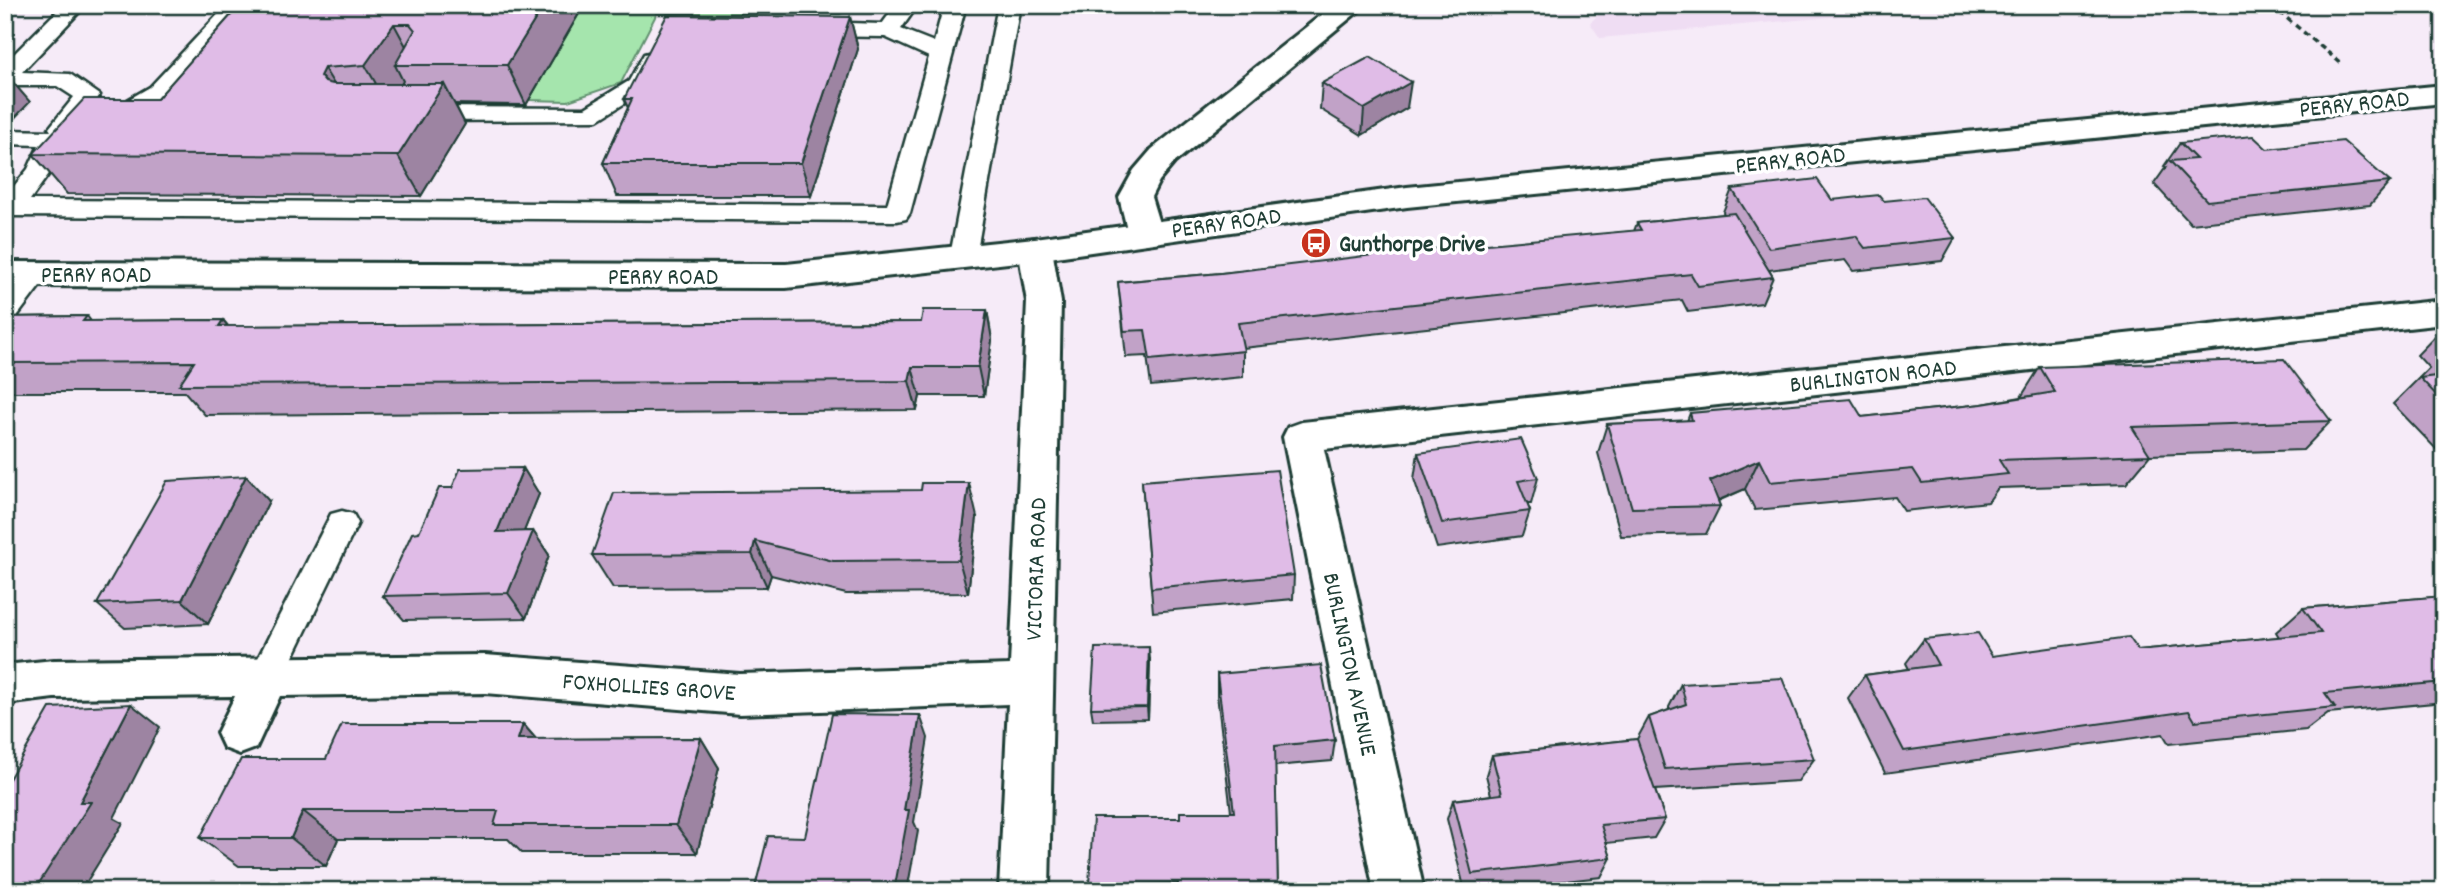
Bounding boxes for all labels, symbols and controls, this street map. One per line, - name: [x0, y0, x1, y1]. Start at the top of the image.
- street label: PERRY ROAD: [2298, 83, 2411, 129]
- street label: PERRY ROAD: [1734, 139, 1847, 185]
- street label: PERRY ROAD: [1169, 200, 1283, 249]
- bus stop icon: Gunthorpe Drive: [1299, 226, 1333, 260]
- place label: Gunthorpe Drive: [1339, 229, 1486, 263]
- street label: PERRY ROAD: [41, 260, 151, 294]
- street label: PERRY ROAD: [608, 262, 718, 296]
- street label: BURLINGTON ROAD: [1788, 352, 1958, 404]
- street label: VICTORIA ROAD: [1019, 497, 1057, 641]
- street label: BURLINGTON AVENUE: [1312, 570, 1384, 759]
- street label: FOXHOLLIES GROVE: [561, 666, 736, 712]

